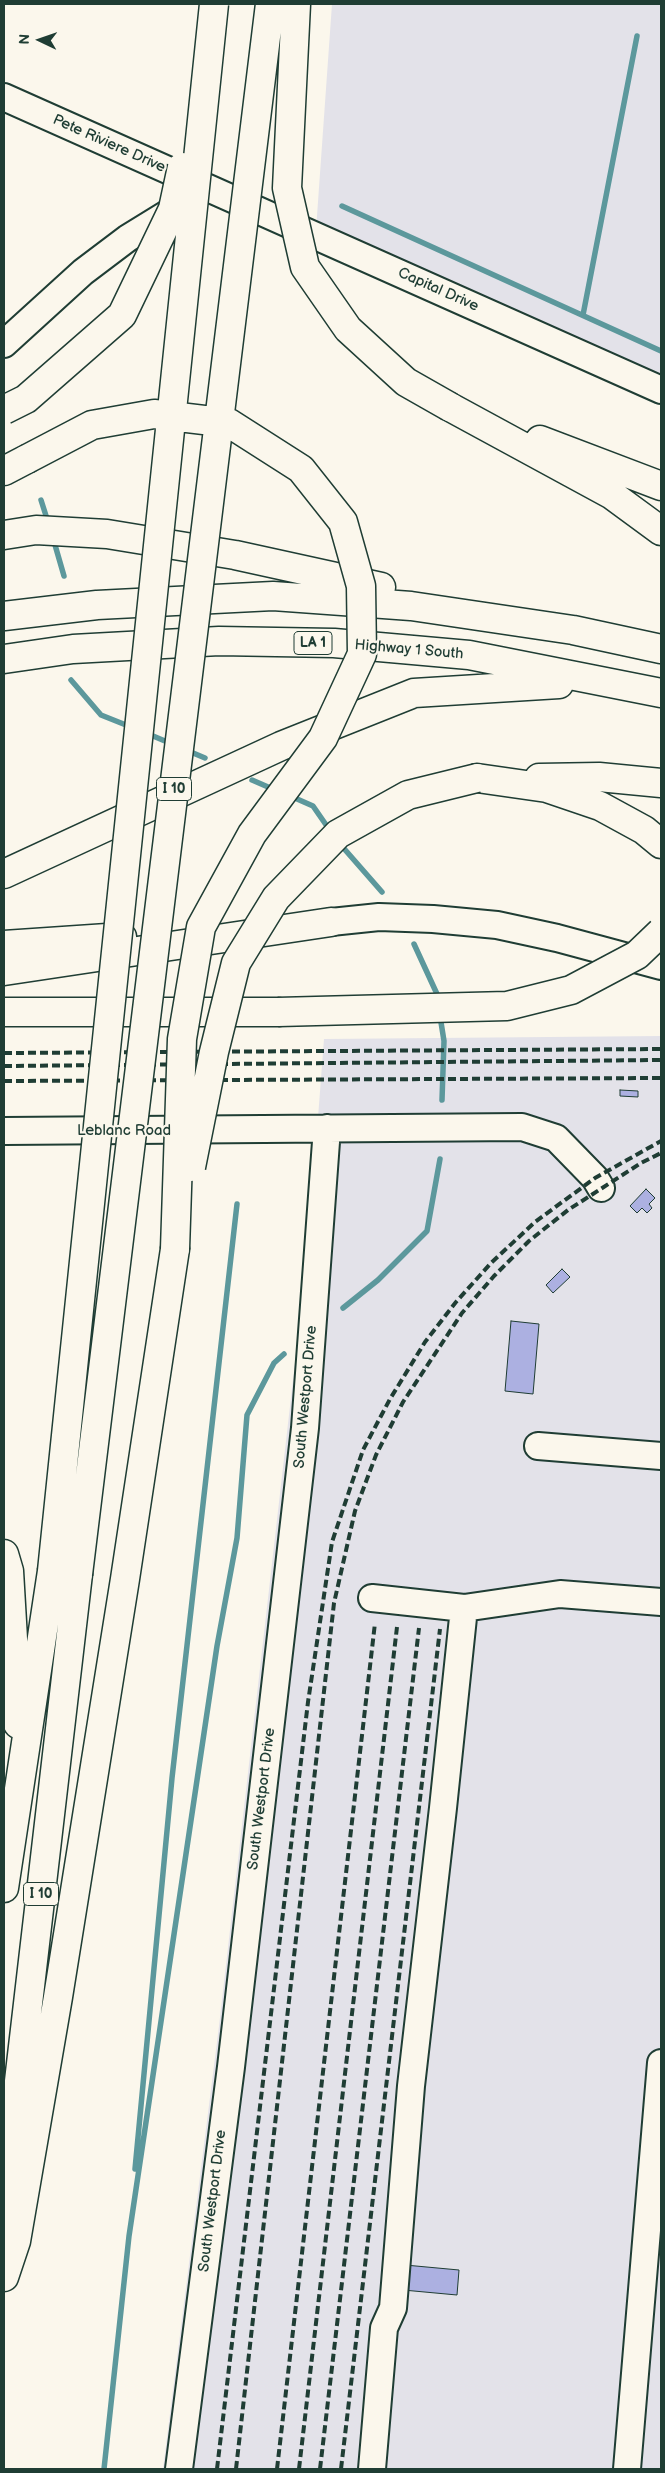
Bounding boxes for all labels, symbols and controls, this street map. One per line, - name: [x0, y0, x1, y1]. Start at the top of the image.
- north arrow: [15, 15, 65, 65]
- text: N: [16, 34, 33, 45]
- street label: Pete Riviere Drive: [50, 111, 168, 177]
- street label: Capital Drive: [395, 264, 481, 316]
- road number: LA 1: [294, 632, 332, 654]
- street label: Highway 1 South: [354, 636, 464, 664]
- road number: I 10: [156, 778, 192, 801]
- street label: Leblanc Road: [77, 1122, 171, 1140]
- street label: South Westport Drive: [291, 1325, 321, 1469]
- street label: South Westport Drive: [244, 1727, 280, 1871]
- road number: I 10: [23, 1882, 58, 1906]
- street label: South Westport Drive: [195, 2129, 231, 2273]

